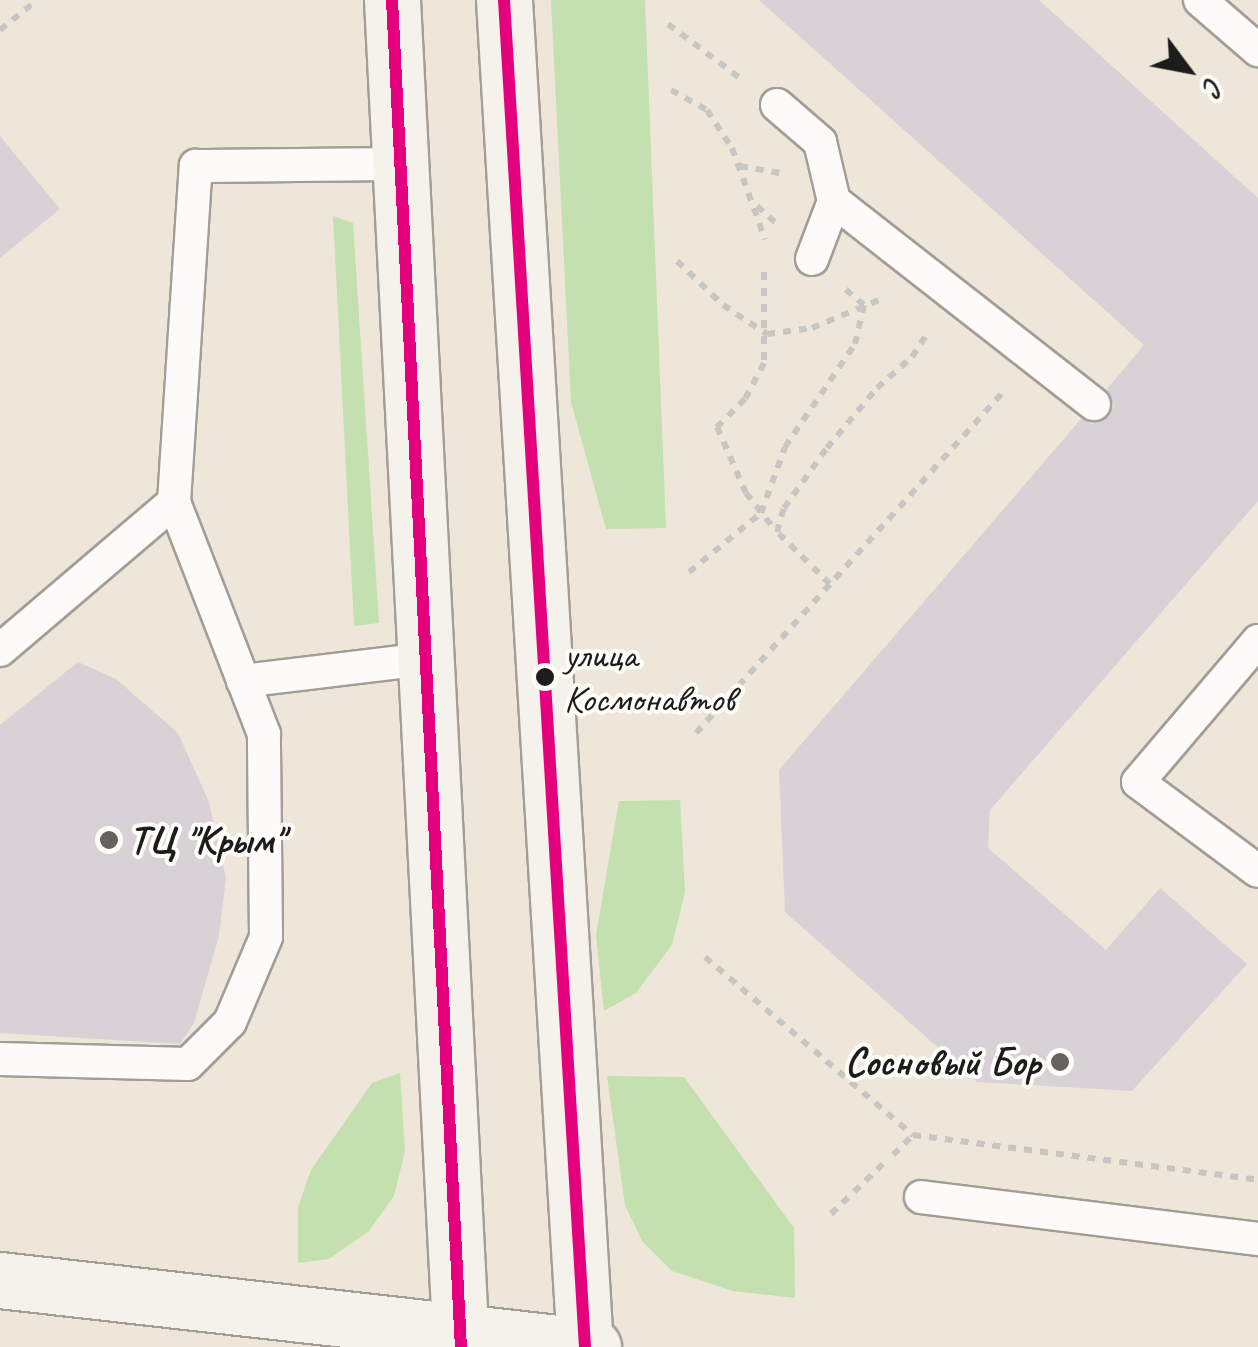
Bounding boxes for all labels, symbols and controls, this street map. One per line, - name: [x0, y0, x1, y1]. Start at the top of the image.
- north arrow: [1138, 20, 1238, 120]
- text: С: [1195, 71, 1232, 101]
- place label: улица Космонавтов: [564, 632, 735, 722]
- marker: улица Космонавтов: [535, 667, 555, 687]
- place label: ТЦ "Крым": [129, 816, 283, 864]
- marker: ТЦ "Крым": [98, 829, 120, 851]
- place label: Сосновый Бор: [845, 1038, 1040, 1086]
- marker: Сосновый Бор: [1049, 1051, 1071, 1073]

